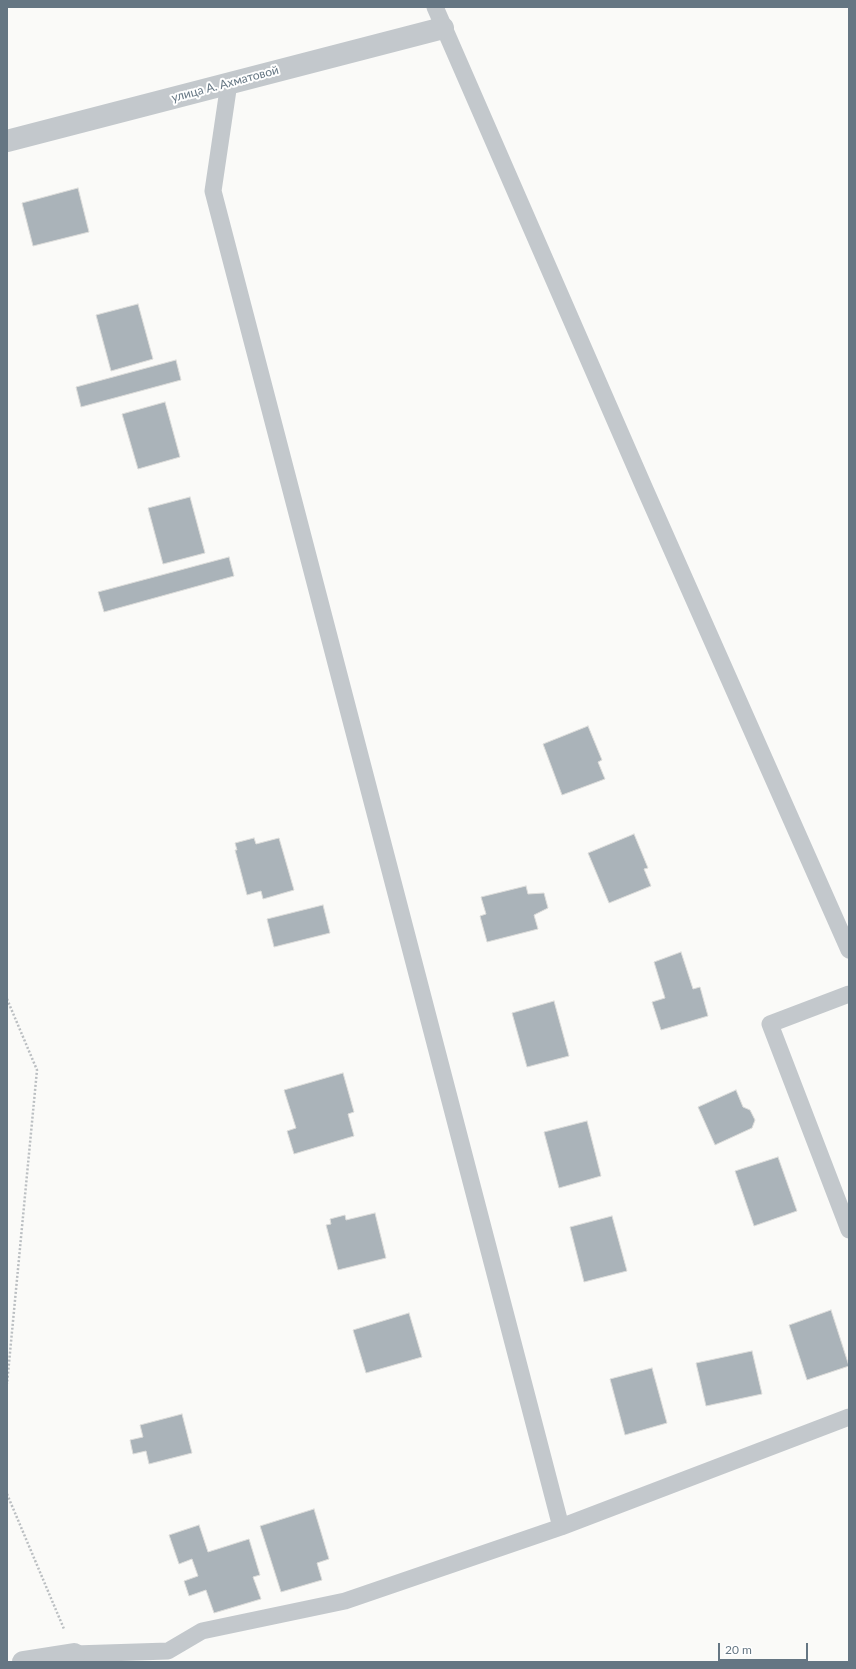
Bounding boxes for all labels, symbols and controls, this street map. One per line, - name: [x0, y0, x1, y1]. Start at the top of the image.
- street label: улица А. Ахматовой: [170, 63, 280, 105]
- scale bar: [720, 1635, 810, 1661]
- text: 20 m: [725, 1642, 752, 1657]

